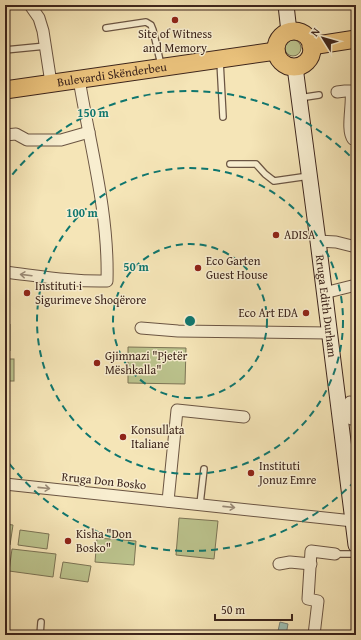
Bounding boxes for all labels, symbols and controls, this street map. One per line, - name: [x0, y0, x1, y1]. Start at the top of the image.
- marker: Site of Witness and Memory: [170, 15, 180, 25]
- north arrow: [303, 18, 343, 58]
- text: N: [306, 24, 324, 40]
- place label: Site of Witness and Memory: [138, 25, 212, 56]
- street label: Bulevardi Skënderbeu: [56, 58, 168, 90]
- text: 150 m: [77, 104, 110, 121]
- text: 100 m: [66, 204, 99, 221]
- place label: ADISA: [284, 226, 316, 243]
- marker: ADISA: [271, 230, 281, 240]
- place label: Eco Garten Guest House: [206, 252, 268, 283]
- street label: Rruga Edith Durham: [312, 254, 341, 358]
- text: 50 m: [123, 258, 149, 275]
- marker: Eco Garten Guest House: [193, 263, 203, 273]
- one-way arrow: [20, 271, 33, 279]
- place label: Instituti i Sigurimeve Shoqërore: [35, 277, 147, 308]
- marker: Instituti i Sigurimeve Shoqërore: [22, 288, 32, 298]
- place label: Eco Art EDA: [238, 304, 299, 321]
- marker: Eco Art EDA: [301, 308, 311, 318]
- centre of rings: [183, 314, 197, 328]
- place label: Gjimnazi "Pjetër Mëshkalla": [105, 347, 188, 378]
- marker: Gjimnazi "Pjetër Mëshkalla": [92, 358, 102, 368]
- place label: Konsullata Italiane: [131, 421, 185, 452]
- marker: Konsullata Italiane: [118, 432, 128, 442]
- place label: Instituti Jonuz Emre: [257, 457, 317, 488]
- street label: Rruga Don Bosko: [61, 468, 147, 493]
- marker: Instituti Jonuz Emre: [246, 468, 256, 478]
- one-way arrow: [37, 484, 50, 492]
- one-way arrow: [222, 504, 235, 511]
- place label: Kisha "Don Bosko": [76, 525, 132, 556]
- marker: Kisha "Don Bosko": [63, 536, 73, 546]
- scale bar: [215, 596, 292, 622]
- text: 50 m: [221, 601, 245, 618]

